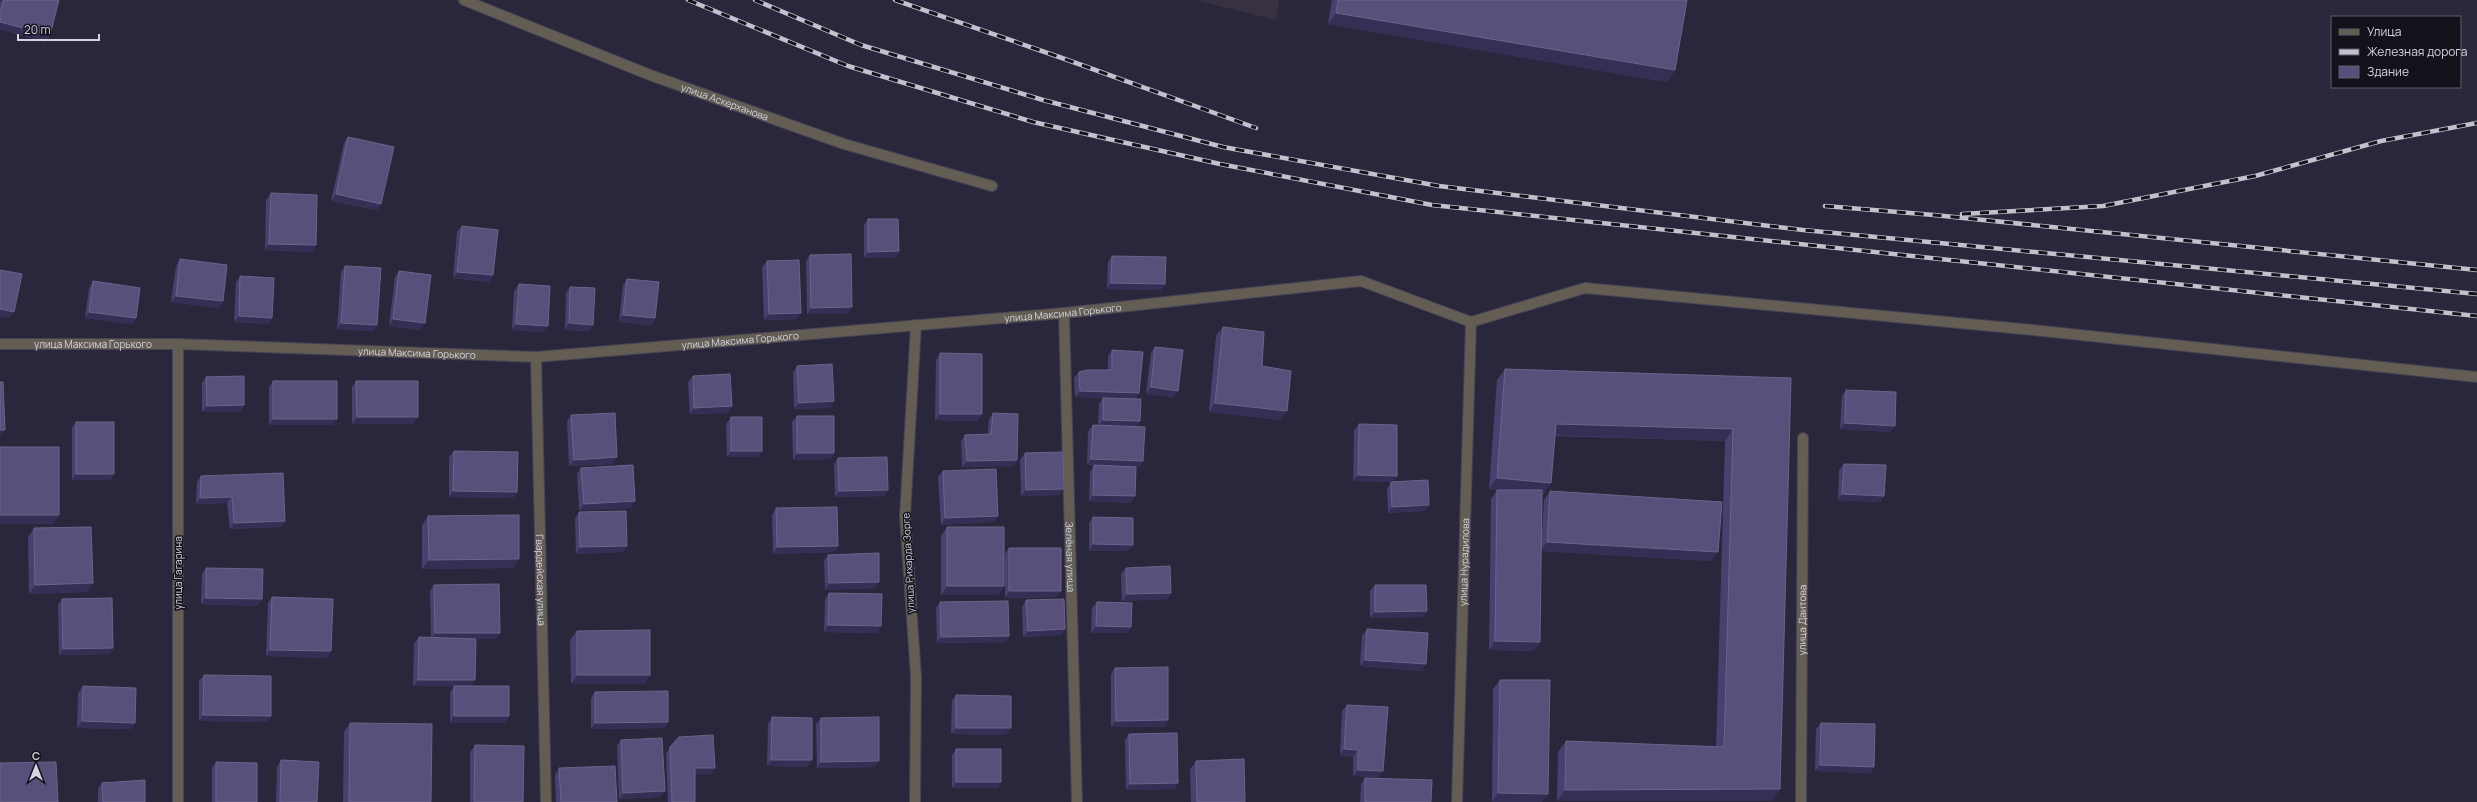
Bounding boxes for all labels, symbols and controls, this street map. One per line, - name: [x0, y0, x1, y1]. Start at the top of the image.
- scale bar: [18, 16, 99, 42]
- legend: [2331, 16, 2461, 88]
- text: 20 m: [24, 21, 51, 38]
- text: Улица: [2367, 23, 2401, 40]
- text: Железная дорога: [2367, 43, 2467, 60]
- text: Здание: [2367, 63, 2409, 80]
- street label: улица Аскерханова: [679, 80, 771, 124]
- street label: улица Максима Горького: [1004, 300, 1122, 325]
- street label: улица Максима Горького: [681, 328, 799, 352]
- street label: улица Максима Горького: [34, 337, 152, 351]
- street label: улица Максима Горького: [358, 344, 476, 362]
- street label: улица Рихарда Зорге: [898, 512, 918, 613]
- street label: улица Нурадилова: [1456, 518, 1472, 606]
- street label: Зелёная улица: [1063, 521, 1078, 592]
- street label: Гвардейская улица: [533, 534, 549, 626]
- street label: улица Гагарина: [171, 536, 185, 610]
- street label: улица Даитова: [1795, 585, 1809, 655]
- north arrow: [16, 746, 56, 786]
- text: С: [32, 748, 40, 763]

